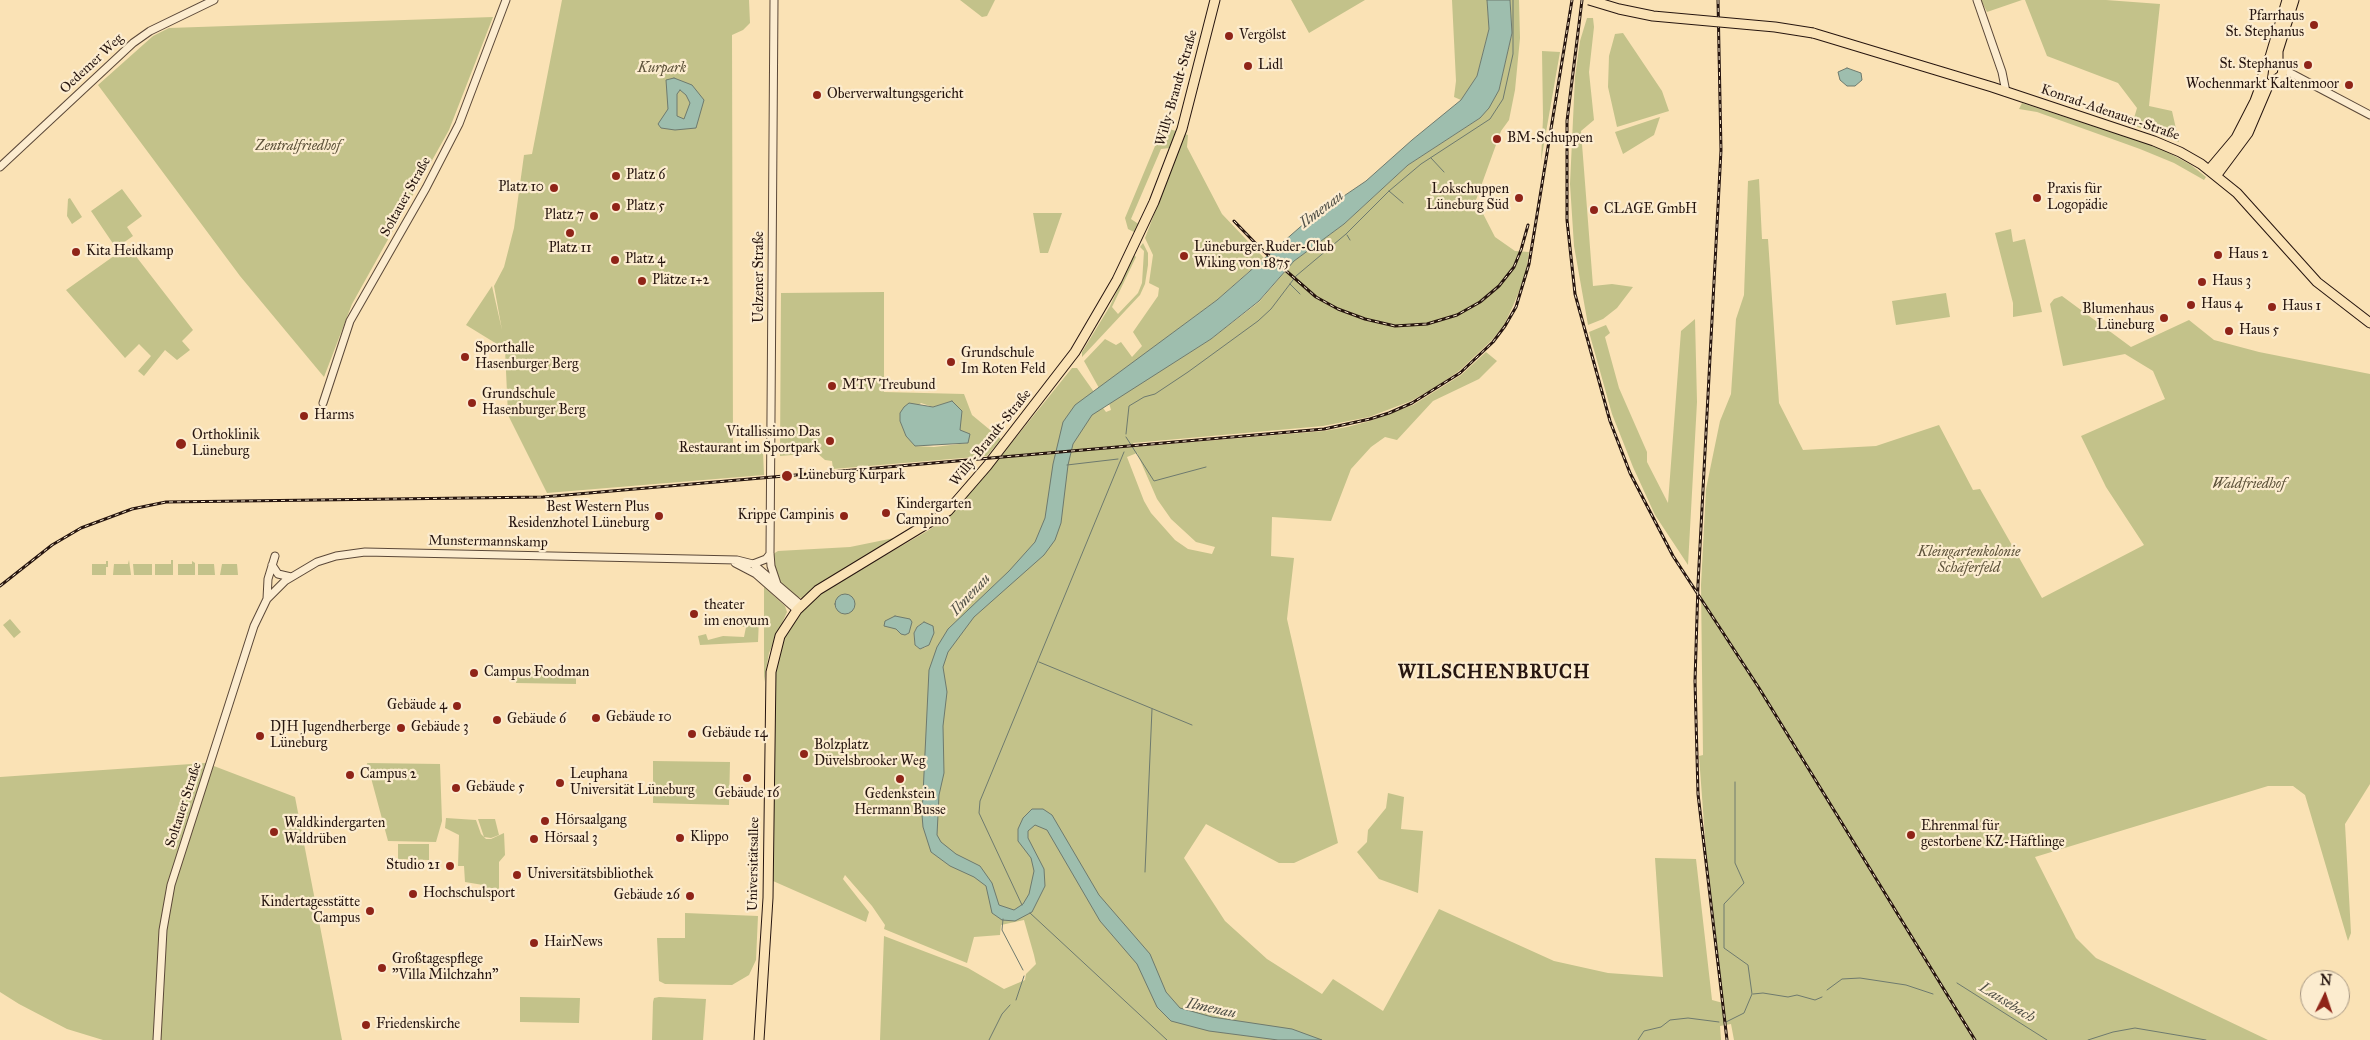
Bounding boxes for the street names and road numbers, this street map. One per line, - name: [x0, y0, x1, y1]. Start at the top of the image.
- street label: Willy-Brandt-Straße: [1152, 28, 1202, 148]
- street label: Oedemer Weg: [57, 30, 127, 98]
- street label: Konrad-Adenauer-Straße: [2038, 81, 2182, 145]
- street label: Soltauer Straße: [377, 154, 435, 240]
- street label: Uelzener Straße: [752, 231, 768, 323]
- street label: Willy-Brandt-Straße: [947, 386, 1035, 490]
- street label: Munstermannskamp: [428, 533, 548, 551]
- street label: Soltauer Straße: [162, 760, 206, 850]
- street label: Universitätsallee: [745, 817, 763, 911]

